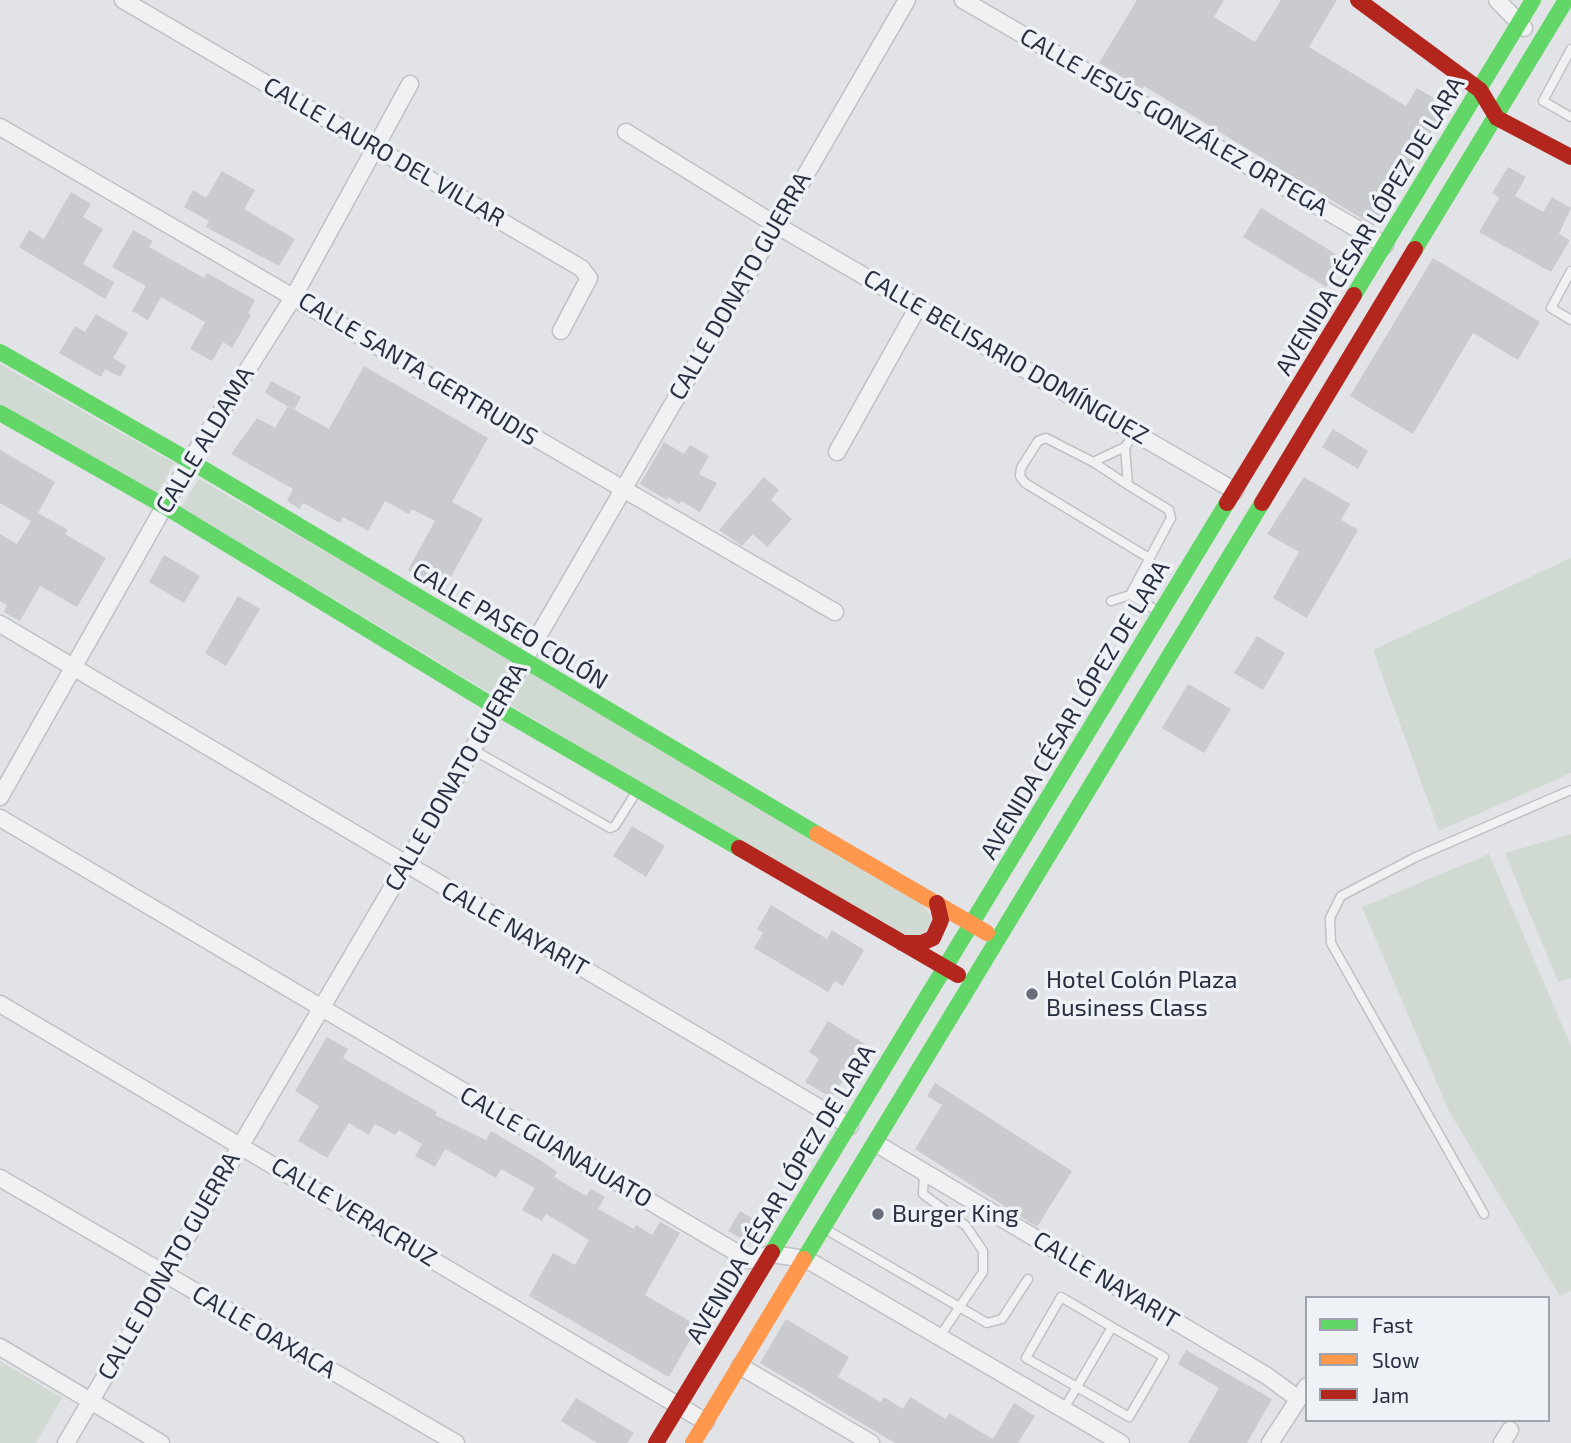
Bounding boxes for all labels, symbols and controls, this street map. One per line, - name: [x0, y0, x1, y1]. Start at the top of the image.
- street label: CALLE JESÚS GONZÁLEZ ORTEGA: [1015, 22, 1333, 222]
- street label: CALLE LAURO DEL VILLAR: [258, 71, 510, 233]
- street label: AVENIDA CÉSAR LÓPEZ DE LARA: [1269, 71, 1471, 381]
- street label: CALLE DONATO GUERRA: [663, 167, 817, 405]
- street label: CALLE BELISARIO DOMÍNGUEZ: [858, 263, 1154, 451]
- street label: CALLE SANTA GERTRUDIS: [293, 286, 543, 452]
- street label: CALLE ALDAMA: [150, 361, 260, 519]
- street label: AVENIDA CÉSAR LÓPEZ DE LARA: [974, 555, 1176, 865]
- street label: CALLE PASEO COLÓN: [407, 556, 613, 696]
- street label: CALLE DONATO GUERRA: [379, 658, 533, 896]
- street label: CALLE NAYARIT: [436, 875, 594, 983]
- place label: Hotel Colón Plaza Business Class: [1046, 966, 1237, 1022]
- marker: Hotel Colón Plaza Business Class: [1024, 986, 1040, 1002]
- street label: AVENIDA CÉSAR LÓPEZ DE LARA: [680, 1039, 882, 1349]
- street label: CALLE GUANAJUATO: [455, 1080, 657, 1214]
- street label: CALLE DONATO GUERRA: [92, 1147, 246, 1385]
- street label: CALLE VERACRUZ: [266, 1151, 442, 1273]
- place label: Burger King: [892, 1200, 1019, 1228]
- marker: Burger King: [870, 1206, 886, 1222]
- street label: CALLE NAYARIT: [1028, 1225, 1184, 1335]
- street label: CALLE OAXACA: [187, 1279, 341, 1385]
- legend: [1305, 1296, 1550, 1422]
- text: Fast: [1372, 1312, 1413, 1337]
- text: Slow: [1372, 1347, 1419, 1372]
- text: Jam: [1372, 1382, 1409, 1407]

